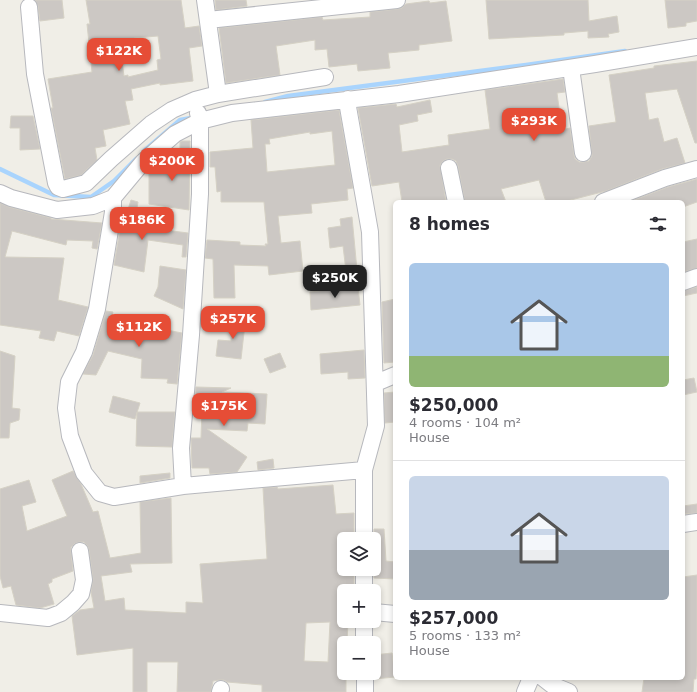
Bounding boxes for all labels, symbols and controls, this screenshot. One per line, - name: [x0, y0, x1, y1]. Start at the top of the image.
- pin: $122K: [91, 38, 147, 72]
- text: $122K: [96, 43, 142, 58]
- pin: $293K: [506, 108, 562, 142]
- text: $293K: [511, 113, 557, 128]
- pin: $200K: [144, 148, 200, 182]
- text: $200K: [149, 153, 195, 168]
- pin: $186K: [114, 207, 170, 241]
- text: $186K: [119, 212, 165, 227]
- icon: filters: [647, 213, 669, 235]
- text: 8 homes: [409, 214, 490, 234]
- pin: $250K: [307, 265, 363, 299]
- text: $250K: [312, 270, 358, 285]
- icon: home: [503, 289, 575, 361]
- pin: $257K: [205, 306, 261, 340]
- text: $257K: [210, 311, 256, 326]
- pin: $112K: [111, 314, 167, 348]
- text: $112K: [116, 319, 162, 334]
- pin: $175K: [196, 393, 252, 427]
- text: $250,000: [409, 395, 498, 415]
- text: $175K: [201, 398, 247, 413]
- text: 4 rooms · 104 m²: [409, 415, 521, 430]
- text: House: [409, 430, 450, 445]
- icon: home: [503, 502, 575, 574]
- map controls: [337, 532, 381, 680]
- button: layers: [337, 532, 381, 576]
- button: +: [337, 584, 381, 628]
- text: $257,000: [409, 608, 498, 628]
- text: 5 rooms · 133 m²: [409, 628, 521, 643]
- button: −: [337, 636, 381, 680]
- text: House: [409, 643, 450, 658]

